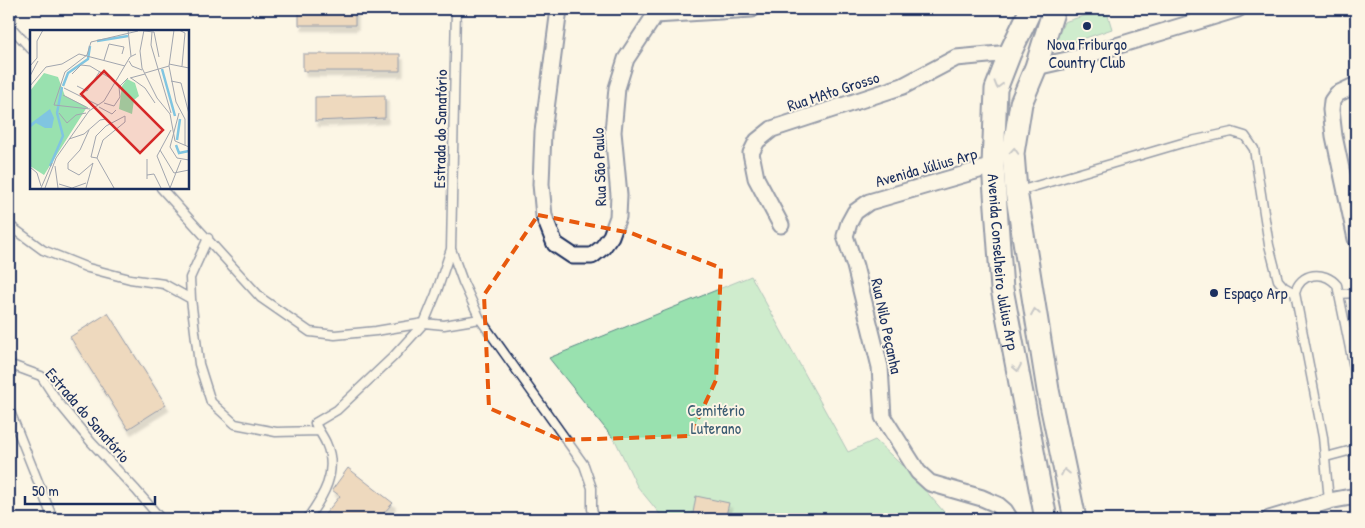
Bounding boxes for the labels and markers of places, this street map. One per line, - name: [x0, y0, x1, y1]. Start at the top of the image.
- marker: Nova Friburgo Country Club: [1081, 20, 1093, 32]
- place label: Nova Friburgo Country Club: [1047, 33, 1127, 73]
- place label: Espaço Arp: [1224, 282, 1288, 304]
- marker: Espaço Arp: [1208, 287, 1220, 299]

